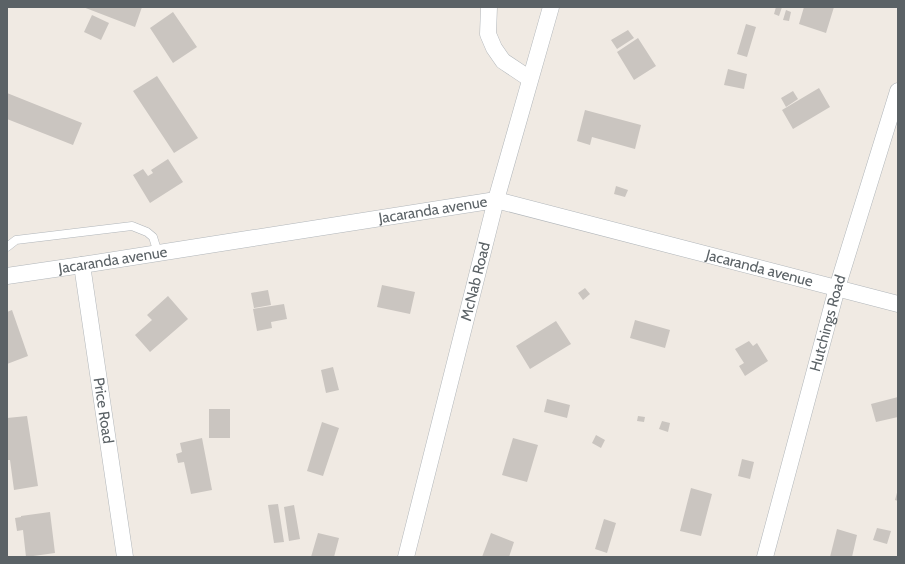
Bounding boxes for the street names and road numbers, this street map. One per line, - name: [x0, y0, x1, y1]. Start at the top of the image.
- street label: Jacaranda avenue: [376, 192, 489, 227]
- street label: McNab Road: [457, 240, 494, 323]
- street label: Jacaranda avenue: [56, 243, 169, 277]
- street label: Jacaranda avenue: [703, 245, 815, 291]
- street label: Hutchings Road: [806, 273, 850, 374]
- street label: Price Road: [90, 376, 117, 445]

